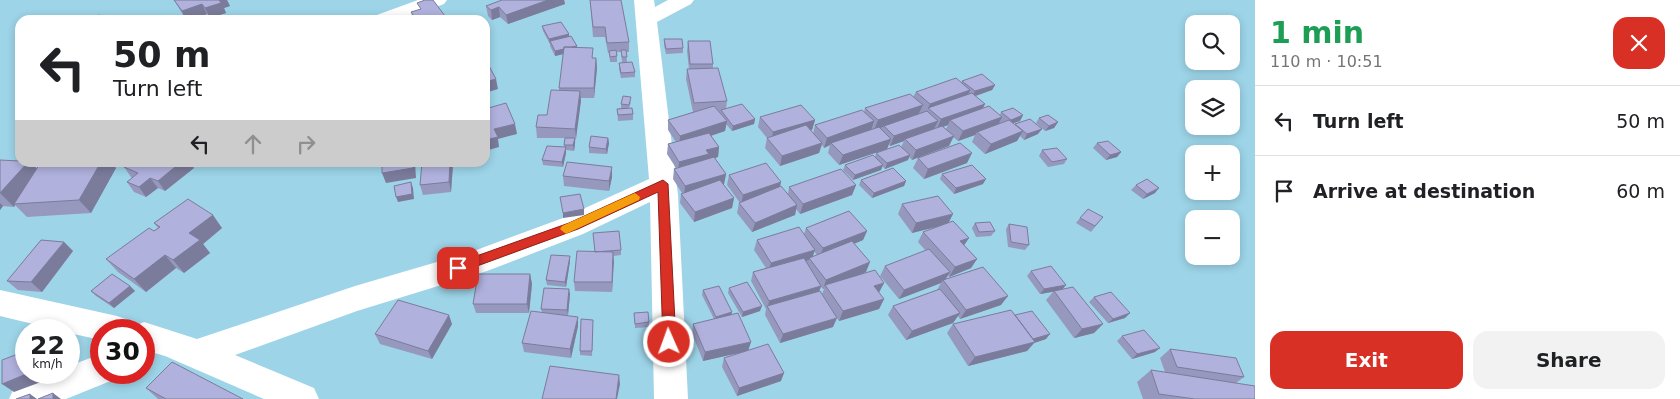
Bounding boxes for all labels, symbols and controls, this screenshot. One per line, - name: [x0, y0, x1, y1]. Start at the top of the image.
- map controls: [1185, 15, 1240, 265]
- button: search: [1185, 15, 1240, 70]
- text: 1 min: [1270, 15, 1364, 50]
- button: close: [1613, 17, 1665, 69]
- icon: left: [30, 35, 95, 100]
- text: 50 m: [113, 35, 210, 75]
- text: 110 m · 10:51: [1270, 52, 1383, 71]
- text: Turn left: [113, 76, 202, 101]
- button: layers: [1185, 80, 1240, 135]
- icon: left: [1270, 107, 1298, 135]
- text: Turn left: [1313, 110, 1404, 132]
- text: 50 m: [1616, 110, 1665, 132]
- icon: left: [186, 130, 214, 158]
- icon: ahead: [239, 130, 267, 158]
- icon: right: [292, 130, 320, 158]
- button: +: [1185, 145, 1240, 200]
- icon: arrive: [1270, 177, 1298, 205]
- text: Arrive at destination: [1313, 180, 1535, 202]
- text: 60 m: [1616, 180, 1665, 202]
- button: −: [1185, 210, 1240, 265]
- pin: [437, 247, 479, 289]
- icon: arrive: [444, 254, 472, 282]
- position arrow: [642, 315, 694, 367]
- speed limit sign: 30: [90, 319, 155, 384]
- text: 22: [30, 331, 65, 360]
- button: Exit: [1270, 331, 1463, 389]
- button: Share: [1473, 331, 1665, 389]
- text: km/h: [32, 357, 63, 371]

